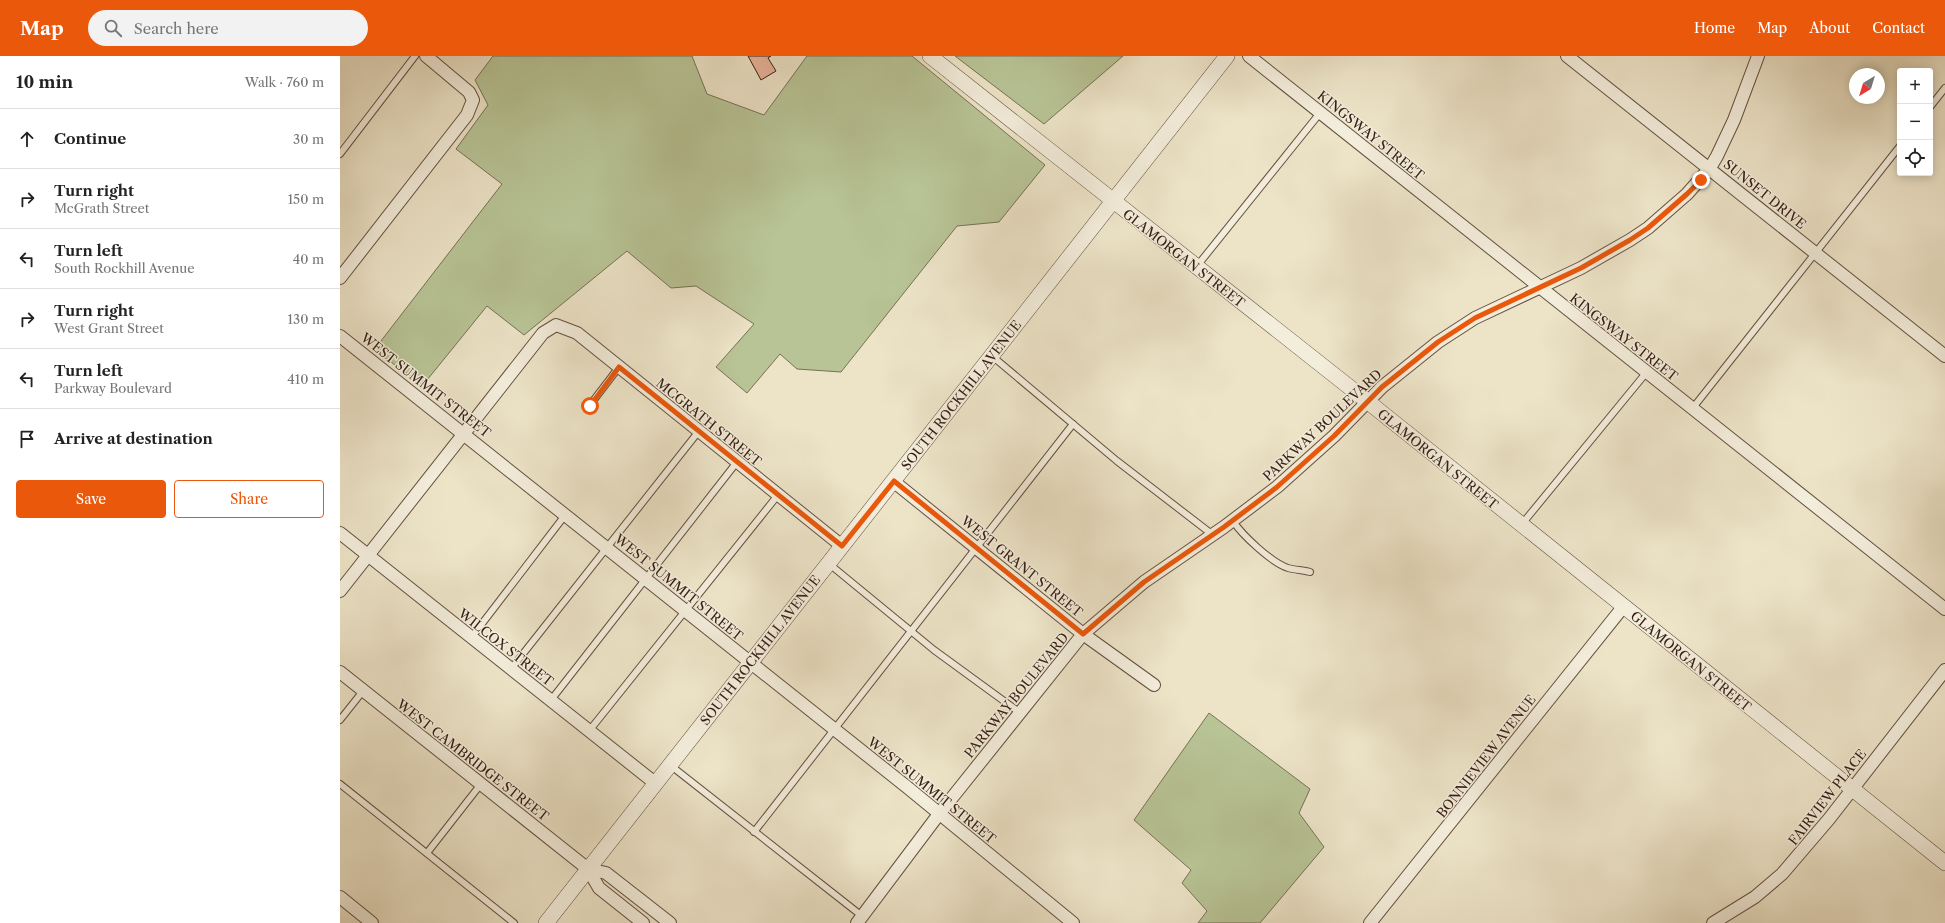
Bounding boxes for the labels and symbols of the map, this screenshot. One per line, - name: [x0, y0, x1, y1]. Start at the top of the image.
- north arrow: [1849, 68, 1885, 104]
- street label: KINGSWAY STREET: [1314, 87, 1428, 183]
- street label: SUNSET DRIVE: [1721, 156, 1809, 232]
- route end: [1692, 171, 1710, 189]
- street label: GLAMORGAN STREET: [1120, 205, 1248, 311]
- street label: KINGSWAY STREET: [1567, 290, 1681, 384]
- street label: SOUTH ROCKHILL AVENUE: [898, 317, 1024, 473]
- street label: WEST SUMMIT STREET: [357, 329, 494, 441]
- street label: PARKWAY BOULEVARD: [1259, 366, 1385, 484]
- street label: MCGRATH STREET: [653, 375, 765, 469]
- route start: [581, 397, 599, 415]
- street label: GLAMORGAN STREET: [1375, 405, 1502, 513]
- street label: WEST GRANT STREET: [957, 511, 1086, 620]
- street label: WEST SUMMIT STREET: [611, 530, 747, 644]
- street label: SOUTH ROCKHILL AVENUE: [697, 572, 823, 728]
- street label: WILCOX STREET: [455, 604, 557, 689]
- street label: GLAMORGAN STREET: [1628, 607, 1755, 715]
- street label: PARKWAY BOULEVARD: [961, 629, 1071, 761]
- street label: BONNIEVIEW AVENUE: [1433, 691, 1539, 821]
- street label: WEST CAMBRIDGE STREET: [393, 695, 552, 824]
- street label: WEST SUMMIT STREET: [864, 733, 1000, 847]
- street label: FAIRVIEW PLACE: [1785, 746, 1869, 848]

